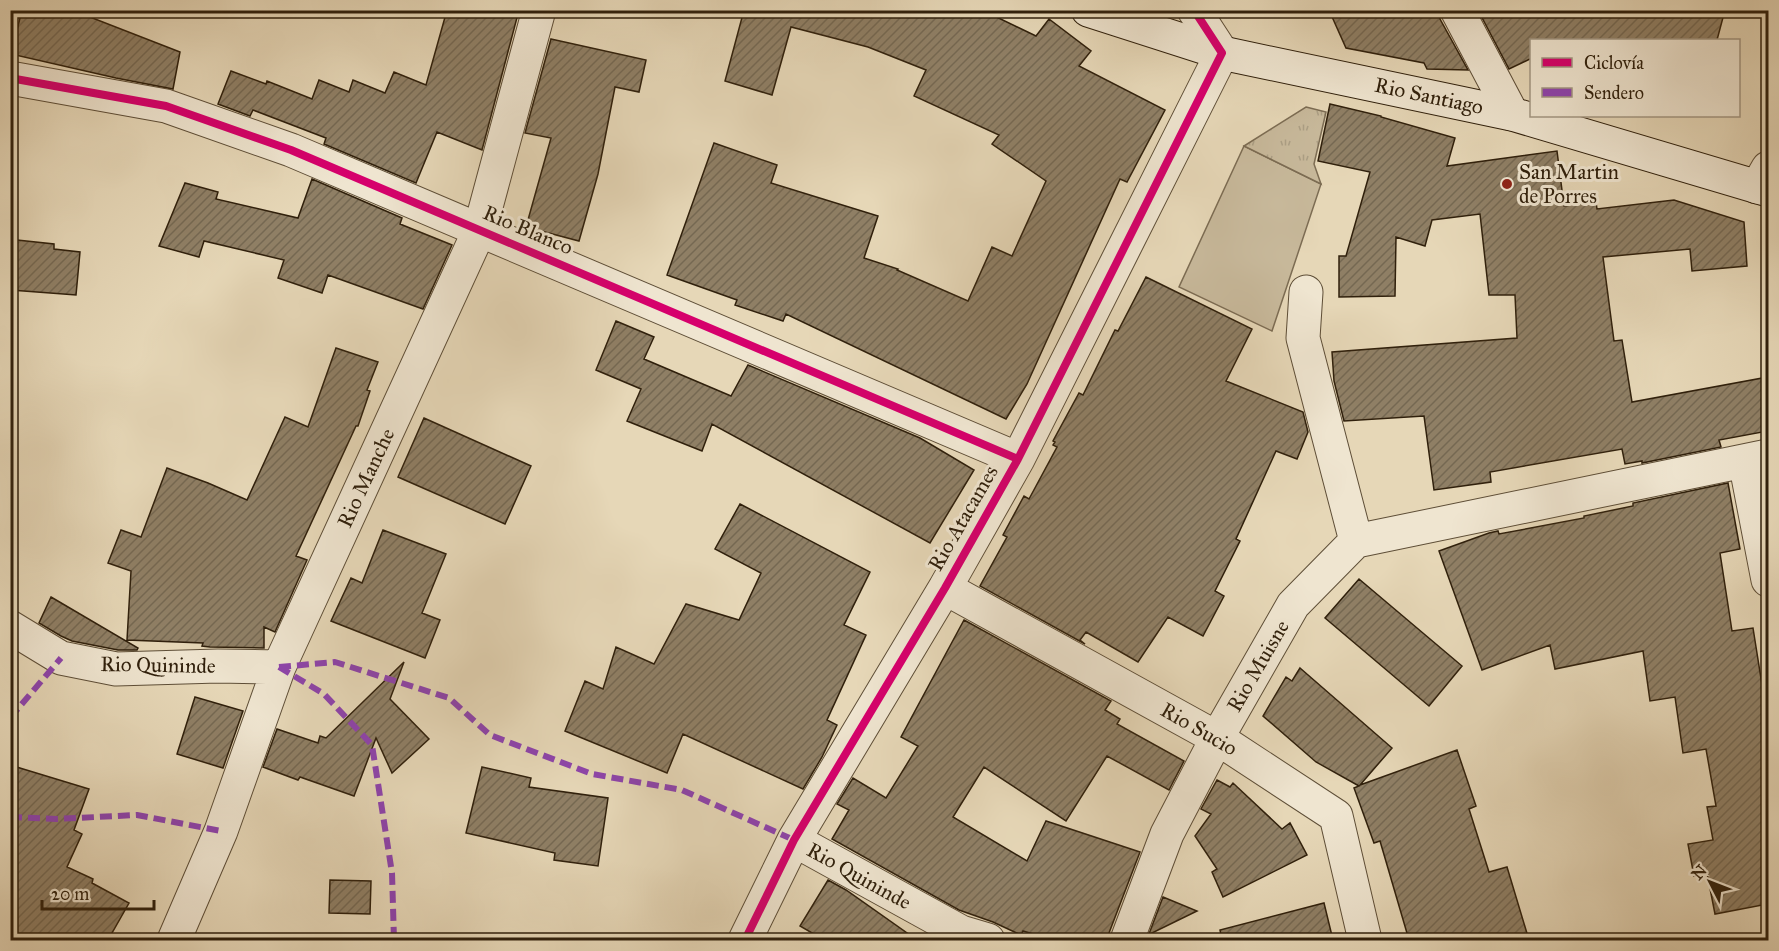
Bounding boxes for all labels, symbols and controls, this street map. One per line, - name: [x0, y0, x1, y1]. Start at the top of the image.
- legend: [1530, 39, 1740, 117]
- text: Ciclovía: [1584, 52, 1644, 74]
- street label: Rio Santiago: [1372, 72, 1486, 120]
- text: Sendero: [1584, 82, 1644, 104]
- place label: San Martin de Porres: [1519, 159, 1619, 209]
- marker: San Martin de Porres: [1500, 177, 1514, 191]
- street label: Rio Blanco: [479, 199, 577, 261]
- street label: Rio Manche: [332, 424, 400, 532]
- street label: Rio Atacames: [922, 461, 1004, 575]
- street label: Rio Muisne: [1221, 615, 1295, 717]
- street label: Rio Quininde: [100, 651, 216, 679]
- street label: Rio Sucio: [1156, 697, 1242, 761]
- street label: Rio Quininde: [802, 837, 916, 915]
- north arrow: [1680, 852, 1740, 912]
- text: N: [1688, 861, 1711, 884]
- scale bar: [42, 873, 154, 911]
- text: 20 m: [51, 883, 89, 905]

